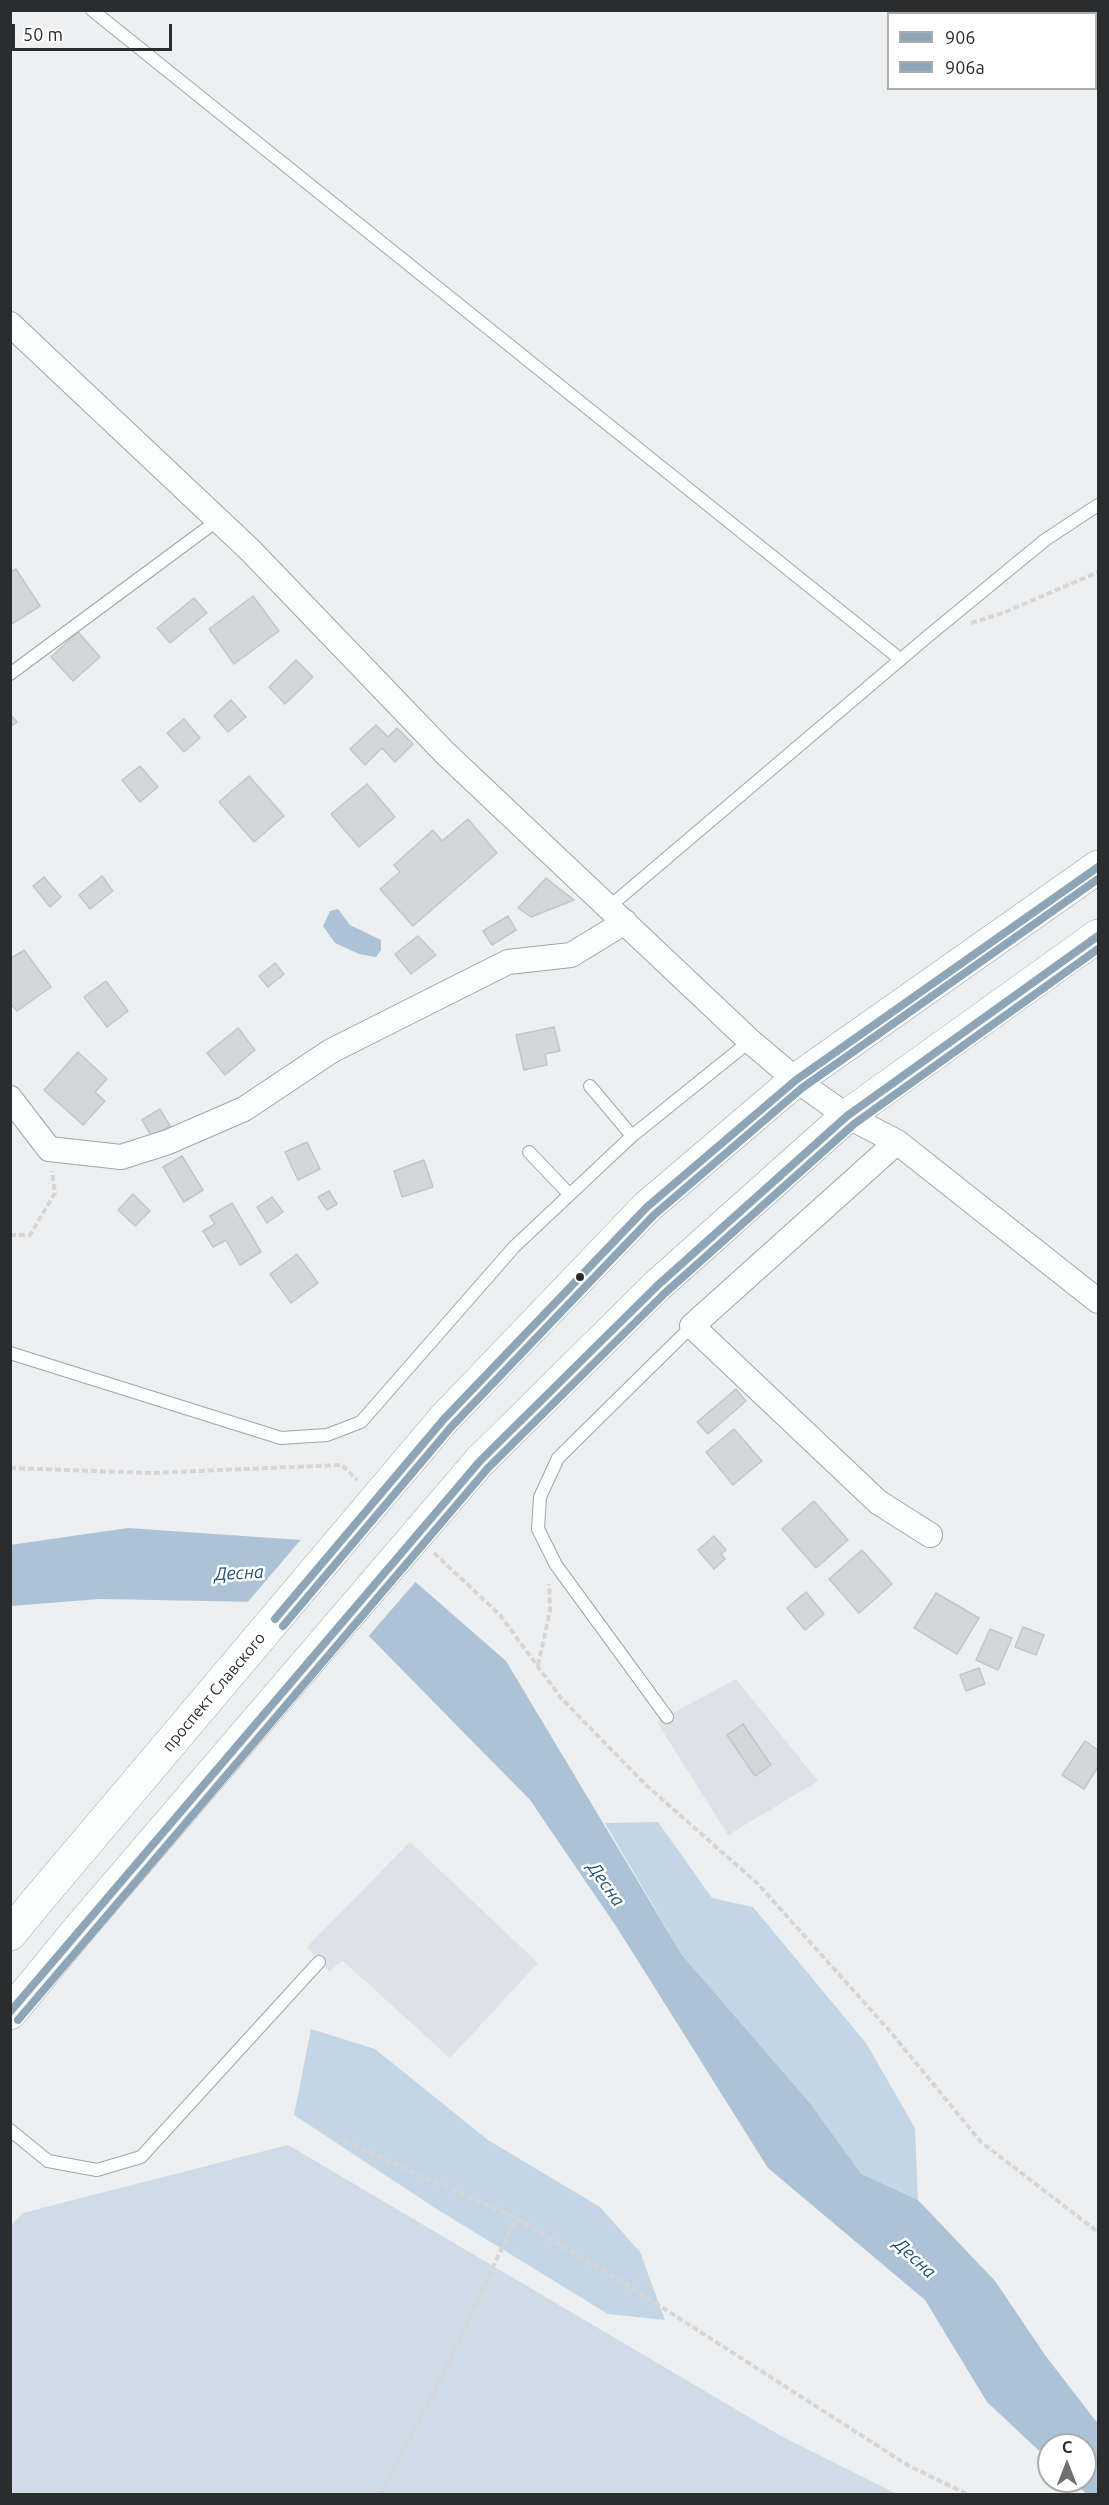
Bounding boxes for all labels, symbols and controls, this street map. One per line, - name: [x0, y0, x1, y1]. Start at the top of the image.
- scale bar: [15, 12, 176, 50]
- legend: [887, 12, 1097, 90]
- text: 50 m: [23, 24, 63, 44]
- text: 906: [945, 27, 975, 47]
- text: 906а: [945, 57, 985, 77]
- unlabelled marker: [574, 1271, 586, 1283]
- water label: Десна: [214, 1561, 264, 1585]
- street label: проспект Славского: [159, 1629, 269, 1755]
- water label: Десна: [583, 1858, 629, 1910]
- water label: Десна: [890, 2233, 940, 2283]
- north arrow: [1037, 2433, 1097, 2493]
- text: С: [1062, 2438, 1072, 2456]

